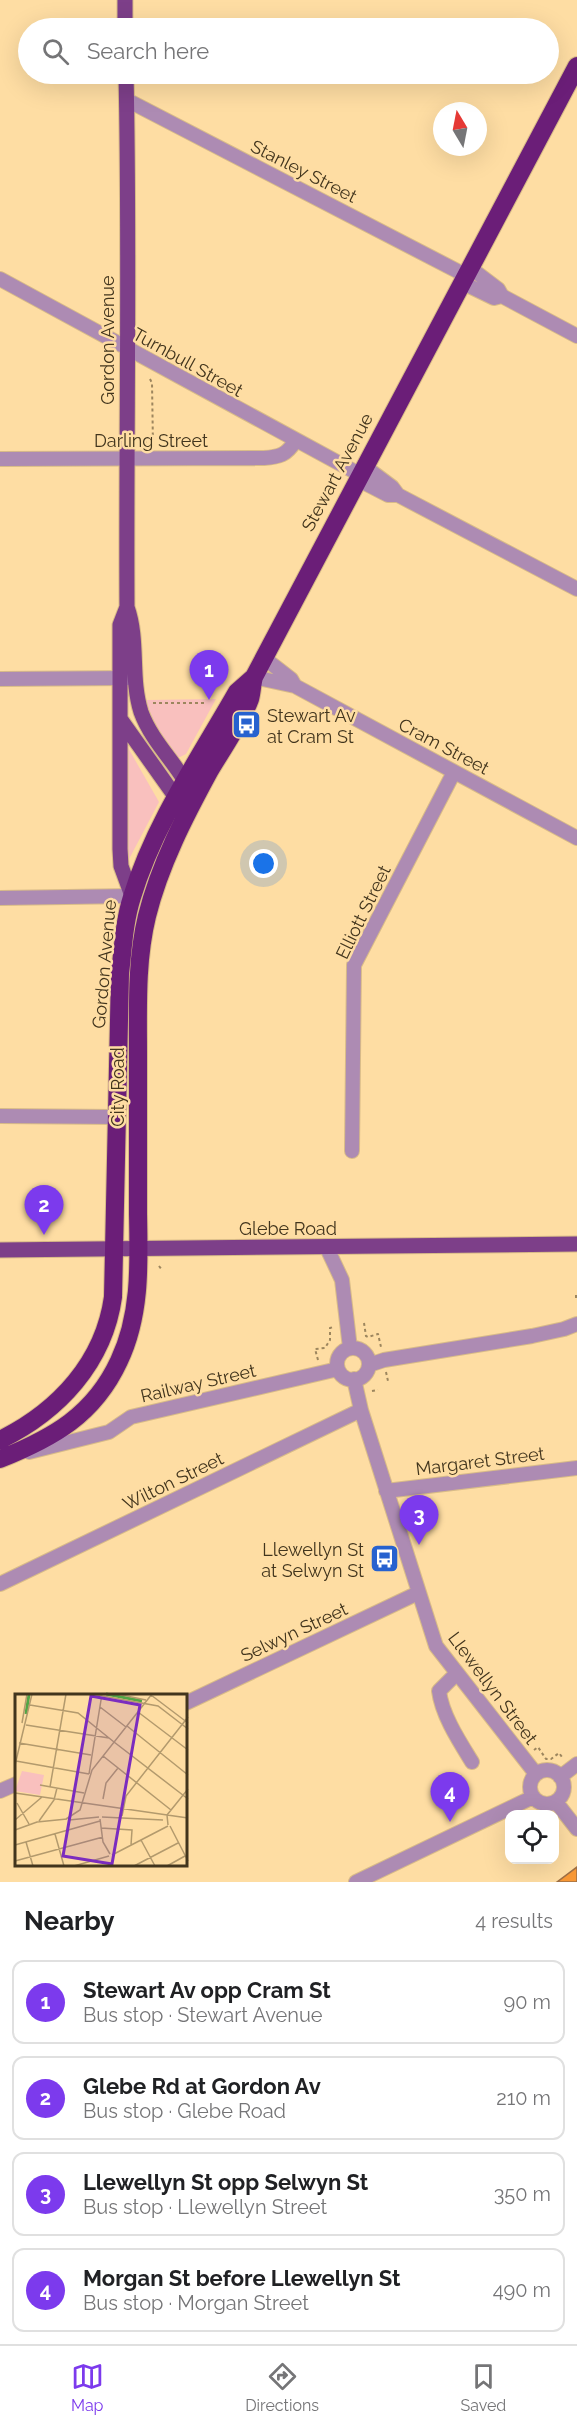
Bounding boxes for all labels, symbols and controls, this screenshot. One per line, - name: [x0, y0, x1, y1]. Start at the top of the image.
- search box: [18, 18, 559, 84]
- icon: search: [39, 35, 72, 68]
- text: Search here: [87, 38, 209, 64]
- north arrow: [433, 102, 487, 156]
- street label: Stanley Street: [248, 135, 360, 207]
- street label: Gordon Avenue: [97, 275, 118, 405]
- street label: Turnbull Street: [129, 323, 247, 401]
- street label: Stewart Avenue: [297, 409, 377, 535]
- street label: Darling Street: [94, 430, 208, 451]
- pin: 1: [190, 650, 228, 700]
- place label: Stewart Av at Cram St: [267, 705, 356, 747]
- bus stop icon: Stewart Av at Cram St: [230, 709, 262, 741]
- street label: Cram Street: [395, 713, 493, 779]
- your location: [249, 849, 278, 878]
- street label: Elliott Street: [331, 862, 395, 962]
- street label: Gordon Avenue: [88, 898, 120, 1029]
- street label: City Road: [107, 1047, 128, 1127]
- pin: 2: [24, 1186, 63, 1235]
- street label: Glebe Road: [239, 1218, 337, 1239]
- street label: Railway Street: [138, 1360, 258, 1406]
- street label: Margaret Street: [414, 1443, 546, 1479]
- street label: Wilton Street: [119, 1448, 227, 1514]
- pin: 3: [400, 1496, 438, 1545]
- place label: Llewellyn St at Selwyn St: [261, 1539, 364, 1581]
- bus stop icon: Llewellyn St at Selwyn St: [369, 1543, 401, 1575]
- street label: Selwyn Street: [237, 1598, 351, 1666]
- street label: Llewellyn Street: [444, 1628, 542, 1748]
- inset map: [15, 1694, 188, 1867]
- pin: 4: [430, 1772, 470, 1822]
- map controls: [505, 1810, 559, 1864]
- button: locate: [505, 1810, 559, 1864]
- text: Nearby: [24, 1906, 114, 1936]
- text: 4 results: [475, 1909, 553, 1933]
- text: Stewart Av opp Cram St: [83, 1977, 331, 2003]
- text: 1: [41, 1990, 50, 2014]
- text: 90 m: [504, 1990, 551, 2014]
- text: Bus stop · Stewart Avenue: [83, 2003, 323, 2027]
- text: Glebe Rd at Gordon Av: [83, 2073, 321, 2099]
- text: 2: [40, 2086, 51, 2110]
- text: 210 m: [496, 2086, 551, 2110]
- text: Bus stop · Glebe Road: [83, 2099, 286, 2123]
- text: Llewellyn St opp Selwyn St: [83, 2169, 368, 2195]
- text: 3: [40, 2182, 51, 2206]
- text: 350 m: [494, 2182, 551, 2206]
- text: Bus stop · Llewellyn Street: [83, 2195, 327, 2219]
- text: Morgan St before Llewellyn St: [83, 2265, 400, 2291]
- text: 4: [40, 2278, 51, 2302]
- text: 490 m: [493, 2278, 551, 2302]
- text: Bus stop · Morgan Street: [83, 2291, 309, 2315]
- tab: Map: [71, 2360, 104, 2415]
- tab: Directions: [245, 2360, 319, 2415]
- tab: Saved: [460, 2360, 506, 2415]

